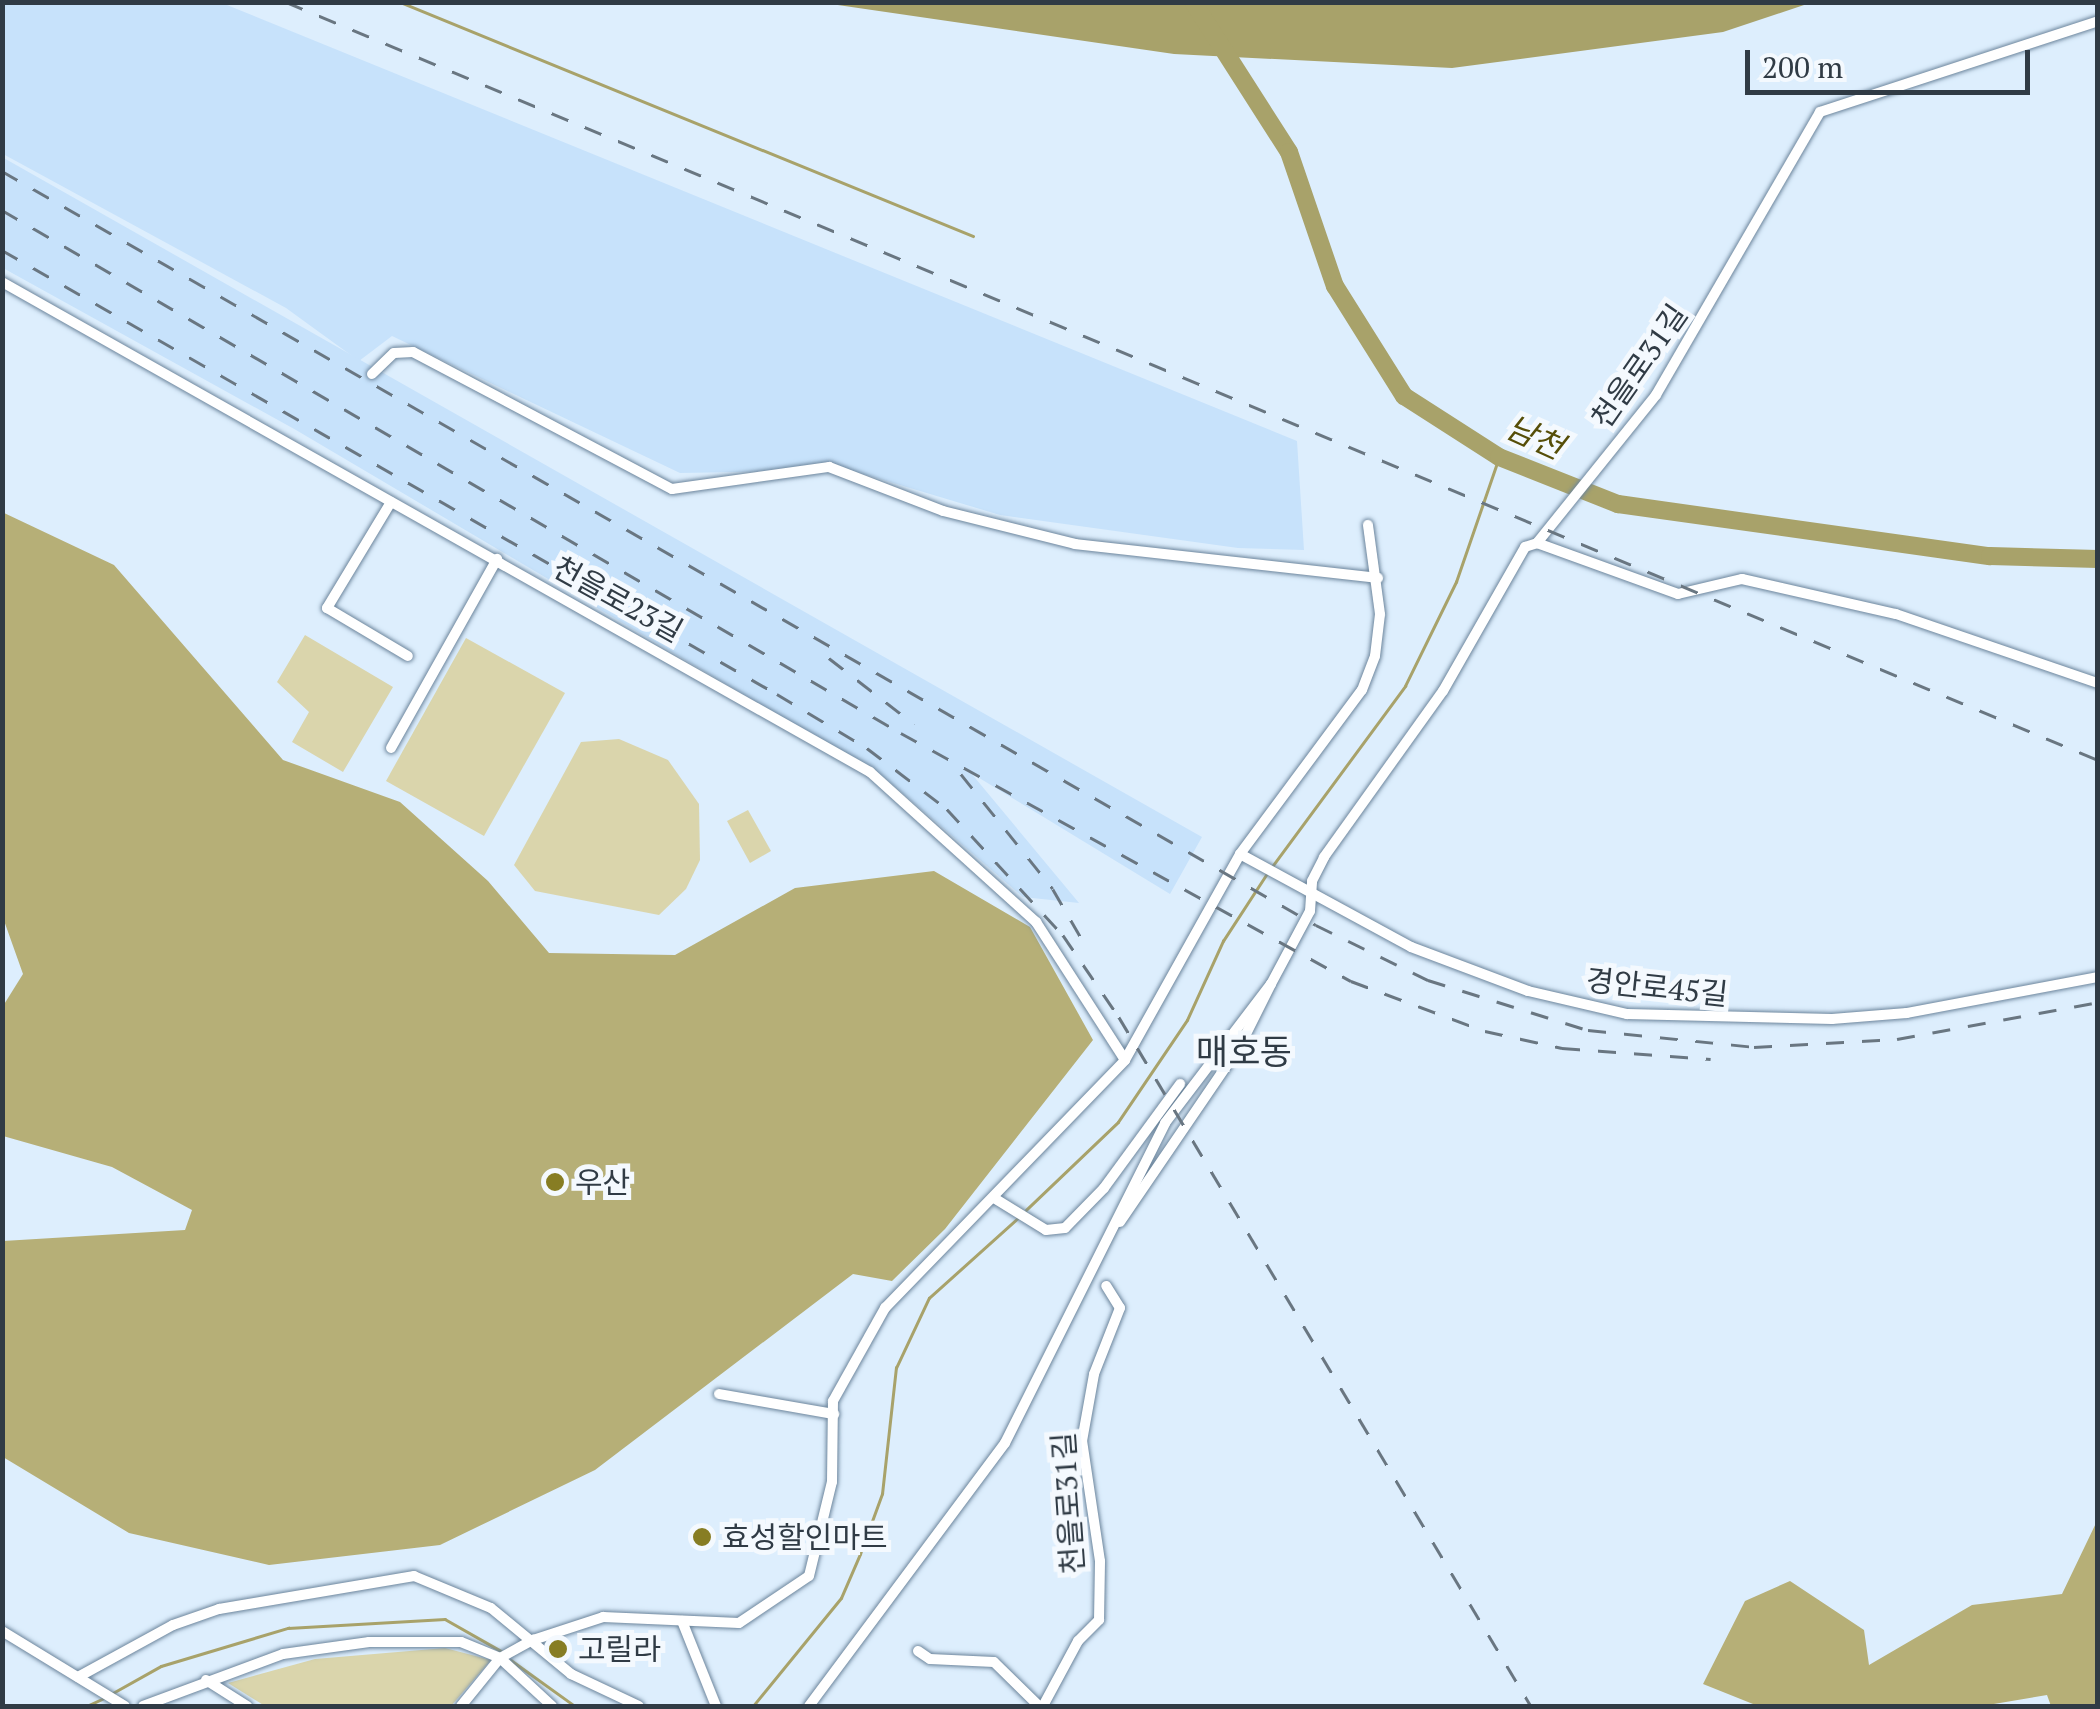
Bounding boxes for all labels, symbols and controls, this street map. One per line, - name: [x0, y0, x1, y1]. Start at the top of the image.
- scale bar: [1750, 30, 2035, 92]
- text: 200 m: [1762, 47, 1843, 87]
- street label: 천을로31길: [1583, 297, 1695, 435]
- water label: 남천: [1500, 407, 1570, 467]
- street label: 천을로23길: [547, 549, 689, 649]
- street label: 경안로45길: [1584, 962, 1730, 1012]
- district label: 매호동: [1196, 1030, 1292, 1072]
- place label: 우산: [575, 1164, 630, 1200]
- marker: 우산: [544, 1171, 566, 1193]
- street label: 천을로31길: [1045, 1431, 1091, 1575]
- place label: 효성할인마트: [722, 1519, 888, 1555]
- marker: 효성할인마트: [691, 1526, 713, 1548]
- place label: 고릴라: [578, 1631, 661, 1667]
- marker: 고릴라: [547, 1638, 569, 1660]

